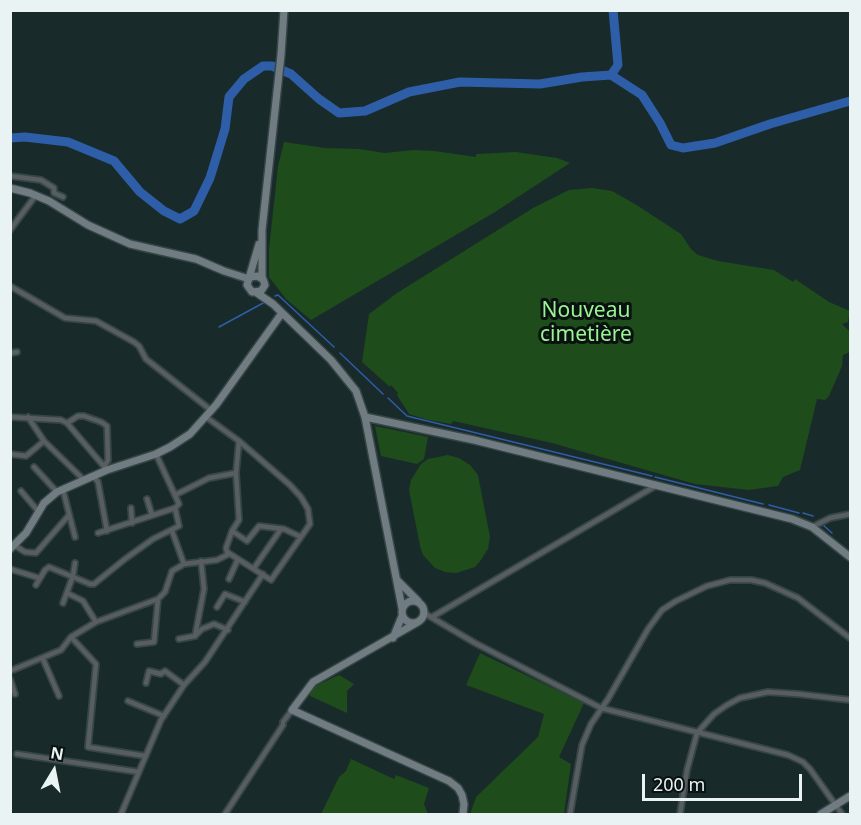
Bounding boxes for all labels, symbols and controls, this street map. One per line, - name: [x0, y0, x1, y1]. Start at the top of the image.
- park label: Nouveau cimetière: [540, 298, 632, 348]
- north arrow: [24, 741, 84, 801]
- text: N: [49, 741, 65, 765]
- scale bar: [645, 762, 806, 800]
- text: 200 m: [653, 772, 705, 796]

